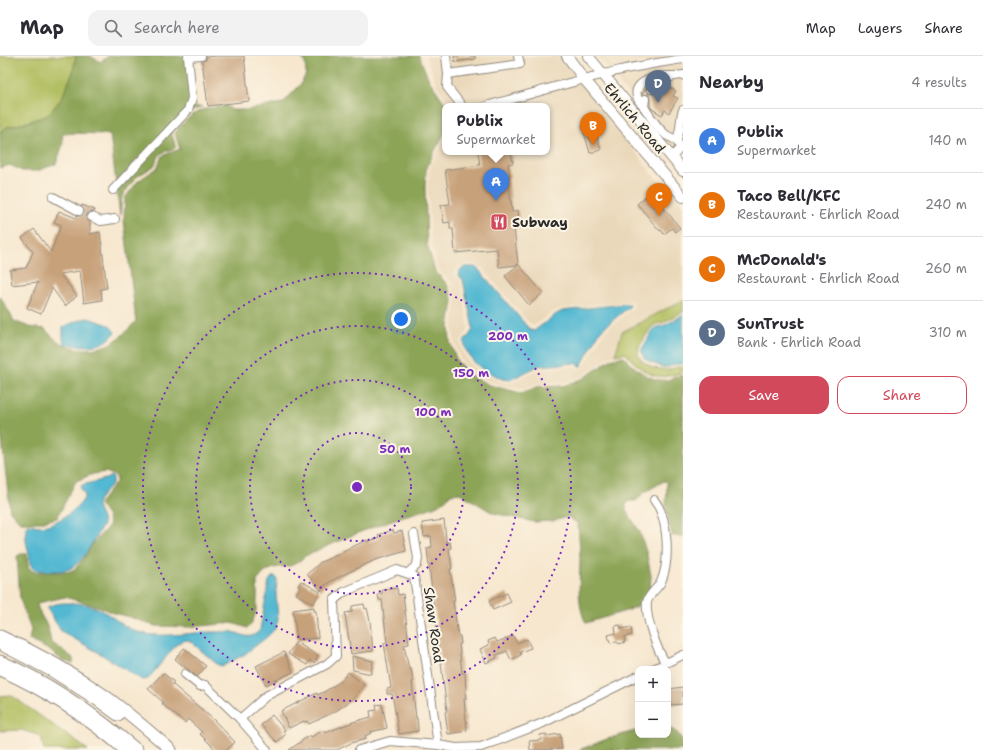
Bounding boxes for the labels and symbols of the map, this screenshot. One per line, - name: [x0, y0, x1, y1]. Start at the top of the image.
- pin: D: [645, 70, 671, 103]
- street label: Ehrlich Road: [600, 79, 670, 157]
- pin: B: [580, 112, 606, 145]
- pin: A: [483, 168, 509, 201]
- pin: C: [646, 183, 672, 216]
- restaurant icon: Subway: [489, 212, 509, 232]
- place label: Subway: [512, 213, 568, 231]
- your location: [391, 309, 411, 329]
- text: 200 m: [488, 328, 528, 344]
- text: 150 m: [453, 365, 489, 381]
- text: 100 m: [415, 404, 452, 420]
- text: 50 m: [380, 441, 411, 457]
- centre of rings: [350, 480, 364, 494]
- street label: Shaw Road: [420, 586, 448, 664]

